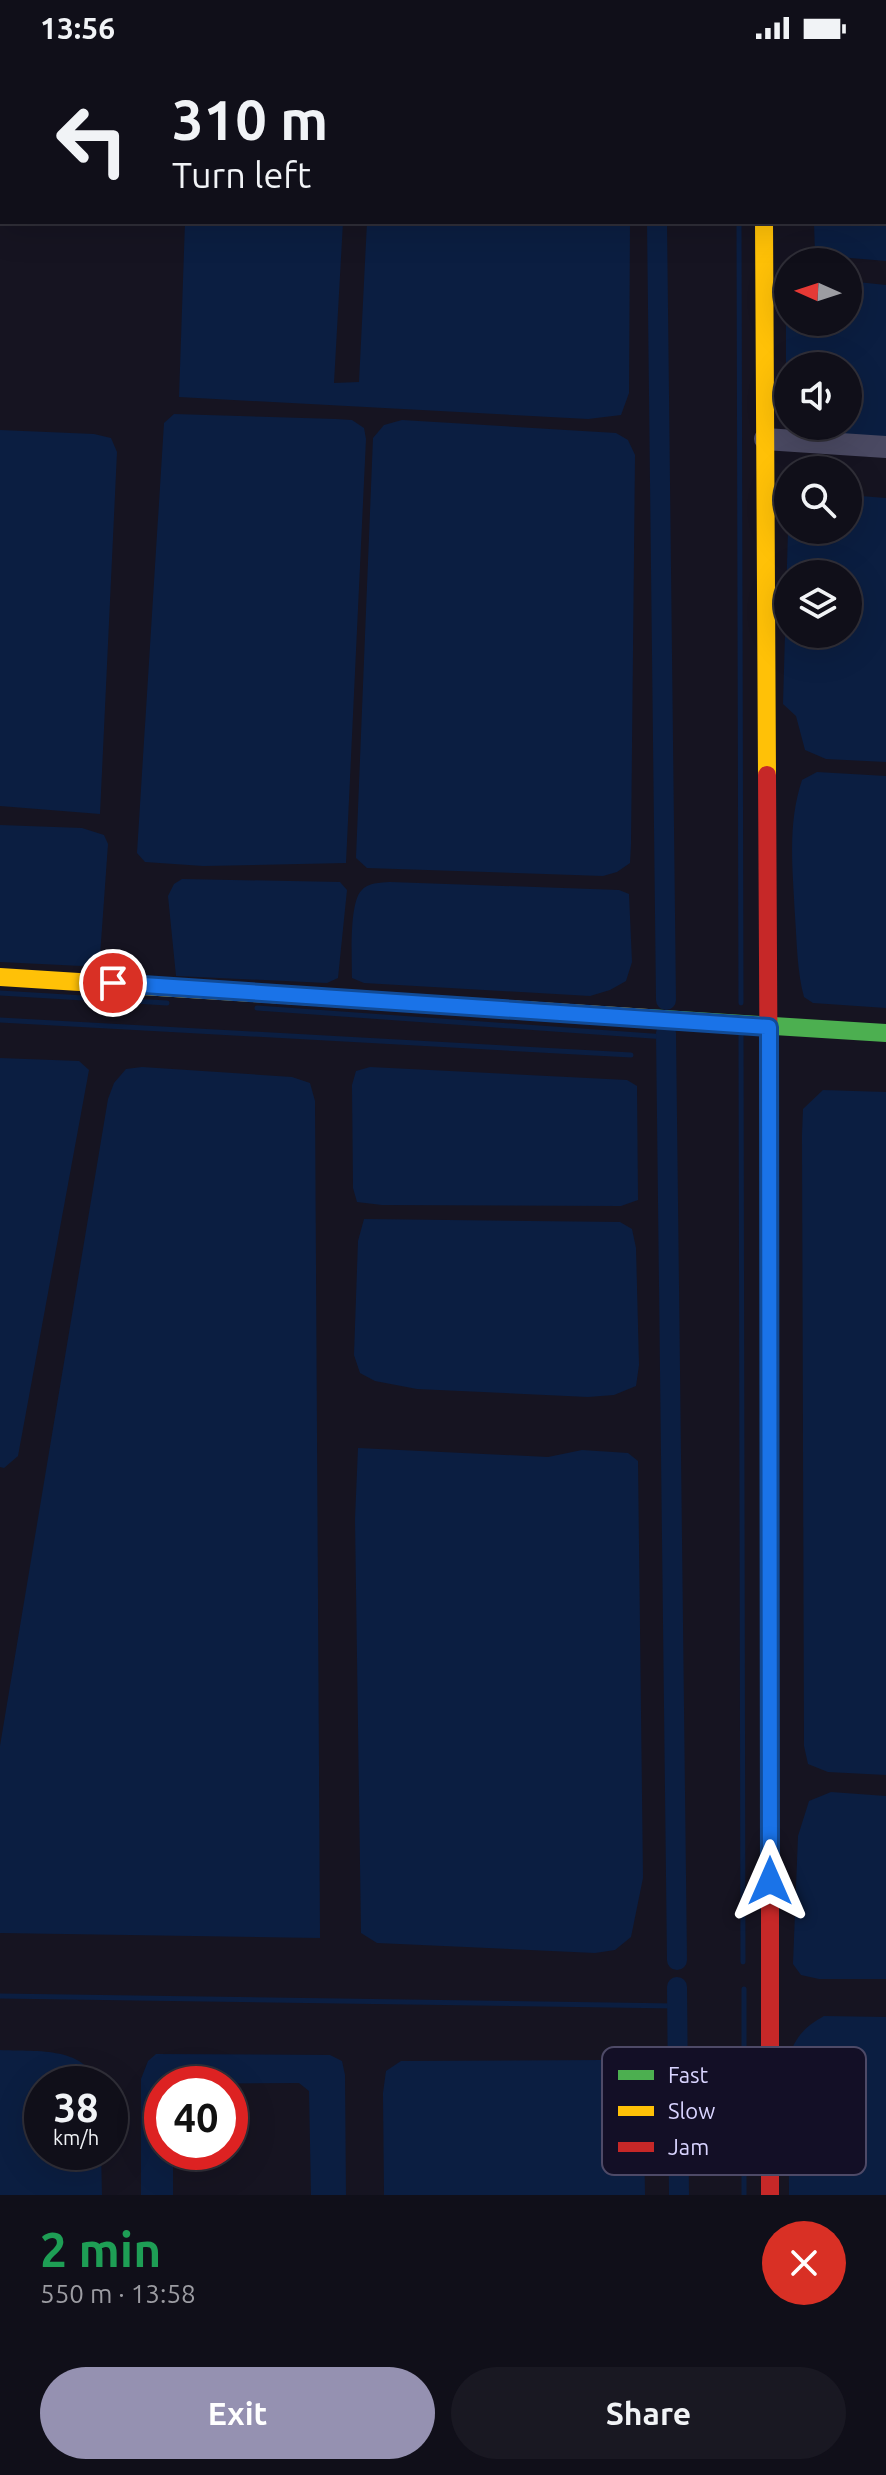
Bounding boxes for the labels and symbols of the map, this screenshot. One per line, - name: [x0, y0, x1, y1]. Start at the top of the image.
- north arrow: [774, 248, 862, 336]
- pin: [79, 949, 147, 1017]
- position arrow: [728, 1839, 812, 1923]
- legend: [602, 2047, 866, 2175]
- text: Fast: [668, 2062, 709, 2087]
- speed limit sign: 40: [144, 2066, 248, 2170]
- text: Slow: [668, 2098, 715, 2123]
- text: Jam: [668, 2134, 709, 2159]

